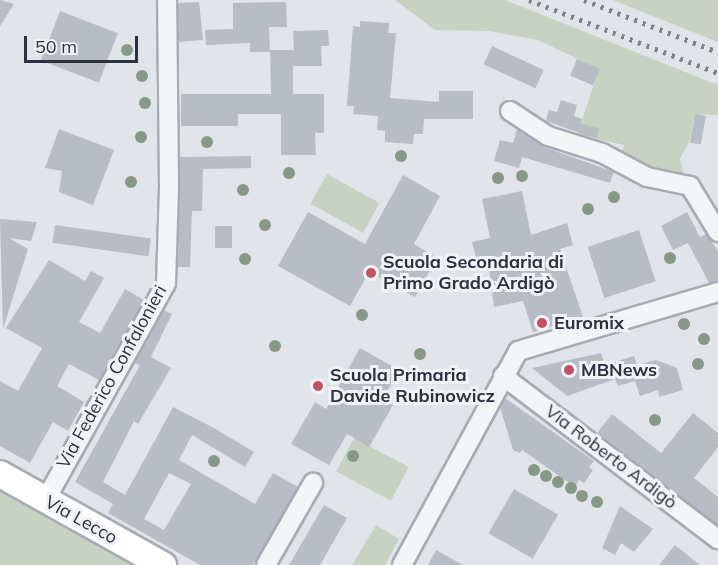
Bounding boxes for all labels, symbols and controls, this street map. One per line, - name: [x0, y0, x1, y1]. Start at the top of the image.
- scale bar: [27, 24, 141, 62]
- text: 50 m: [35, 35, 77, 58]
- place label: Scuola Secondaria di Primo Grado Ardigò: [383, 252, 564, 294]
- marker: Scuola Secondaria di Primo Grado Ardigò: [364, 266, 378, 280]
- street label: Via Federico Confalonieri: [53, 282, 171, 472]
- place label: Euromix: [554, 312, 624, 334]
- marker: Euromix: [535, 316, 549, 330]
- place label: MBNews: [581, 359, 657, 381]
- marker: MBNews: [562, 363, 576, 377]
- place label: Scuola Primaria Davide Rubinowicz: [330, 365, 495, 407]
- marker: Scuola Primaria Davide Rubinowicz: [311, 379, 325, 393]
- street label: Via Roberto Ardigò: [541, 400, 681, 514]
- street label: Via Lecco: [41, 491, 121, 549]

